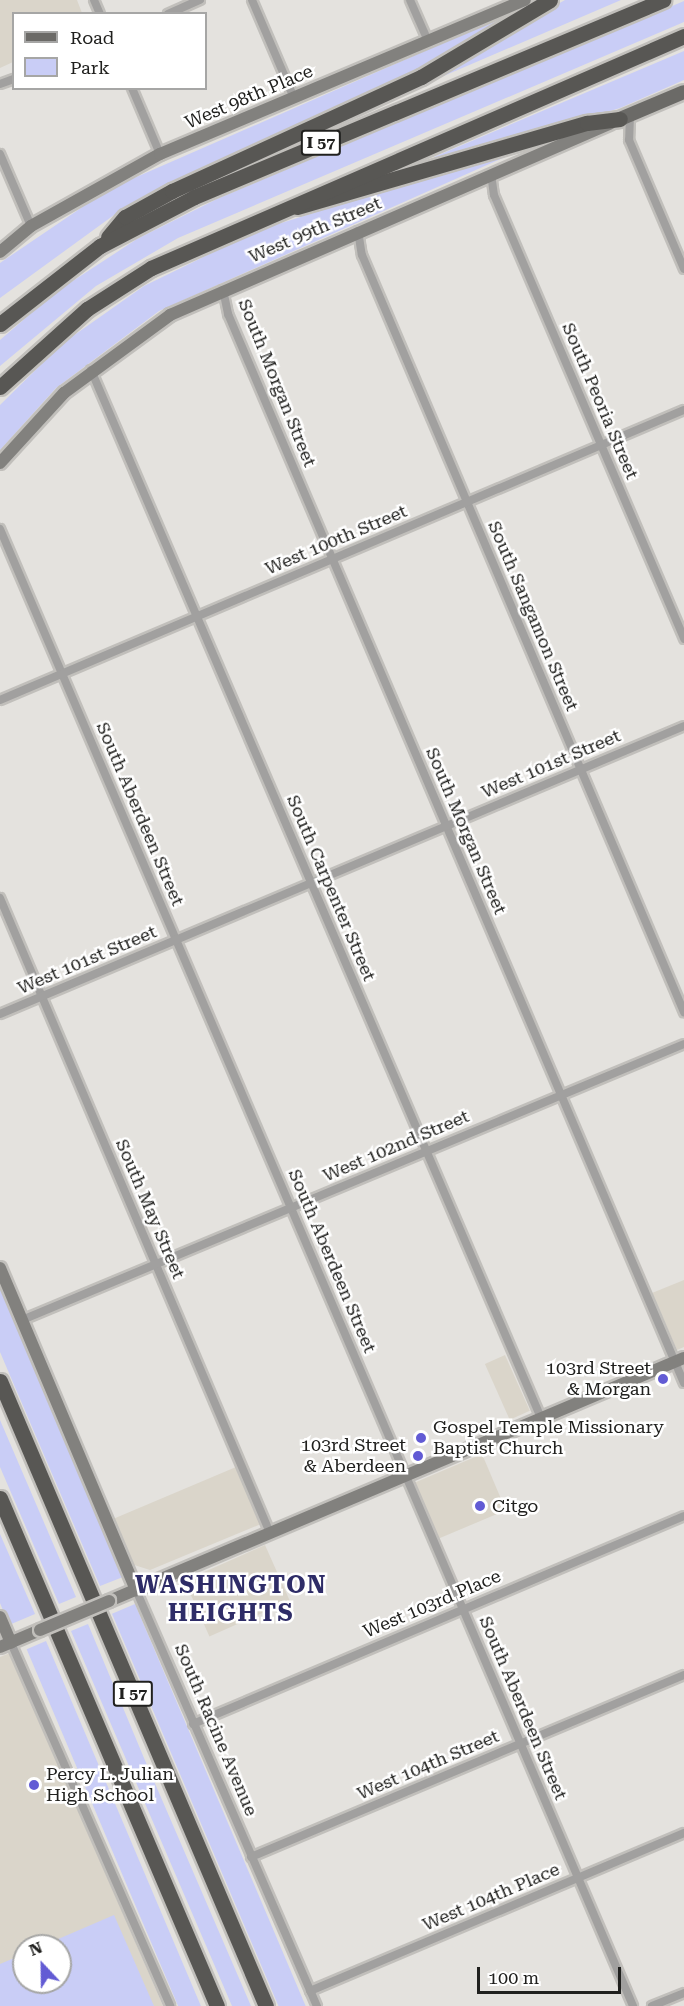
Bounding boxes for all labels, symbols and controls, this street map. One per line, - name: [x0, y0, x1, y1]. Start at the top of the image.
- legend: [12, 12, 207, 90]
- text: Road: [70, 27, 114, 48]
- text: Park: [70, 57, 110, 78]
- street label: West 98th Place: [182, 60, 316, 134]
- road number: I 57: [300, 130, 342, 156]
- street label: West 99th Street: [245, 192, 385, 268]
- street label: South Morgan Street: [233, 296, 321, 470]
- street label: South Peoria Street: [557, 319, 643, 483]
- street label: West 100th Street: [262, 500, 410, 580]
- street label: South Sangamon Street: [483, 518, 583, 714]
- street label: South Aberdeen Street: [91, 719, 189, 909]
- street label: West 101st Street: [478, 725, 624, 803]
- street label: South Morgan Street: [421, 744, 511, 918]
- street label: South Carpenter Street: [282, 792, 380, 984]
- street label: West 101st Street: [14, 921, 160, 999]
- street label: West 102nd Street: [320, 1105, 472, 1187]
- street label: South May Street: [111, 1136, 189, 1282]
- street label: South Aberdeen Street: [283, 1166, 381, 1356]
- place label: 103rd Street & Morgan: [546, 1358, 651, 1400]
- marker: 103rd Street & Morgan: [656, 1372, 670, 1386]
- place label: Gospel Temple Missionary Baptist Church: [433, 1417, 664, 1460]
- marker: Gospel Temple Missionary Baptist Church: [414, 1431, 428, 1445]
- place label: 103rd Street & Aberdeen: [301, 1435, 406, 1478]
- marker: 103rd Street & Aberdeen: [411, 1449, 425, 1463]
- place label: Citgo: [492, 1495, 538, 1517]
- marker: Citgo: [473, 1499, 487, 1513]
- street label: West 103rd Place: [360, 1565, 504, 1643]
- district label: WASHINGTON HEIGHTS: [135, 1572, 327, 1628]
- street label: South Aberdeen Street: [474, 1613, 572, 1803]
- street label: South Racine Avenue: [170, 1641, 262, 1819]
- road number: I 57: [112, 1681, 154, 1707]
- street label: West 104th Street: [354, 1725, 502, 1805]
- place label: Percy L. Julian High School: [46, 1764, 174, 1806]
- marker: Percy L. Julian High School: [27, 1778, 41, 1792]
- street label: West 104th Place: [419, 1858, 563, 1936]
- north arrow: [12, 1934, 72, 1994]
- text: N: [27, 1938, 45, 1960]
- scale bar: [480, 1955, 624, 1993]
- text: 100 m: [488, 1967, 539, 1988]

